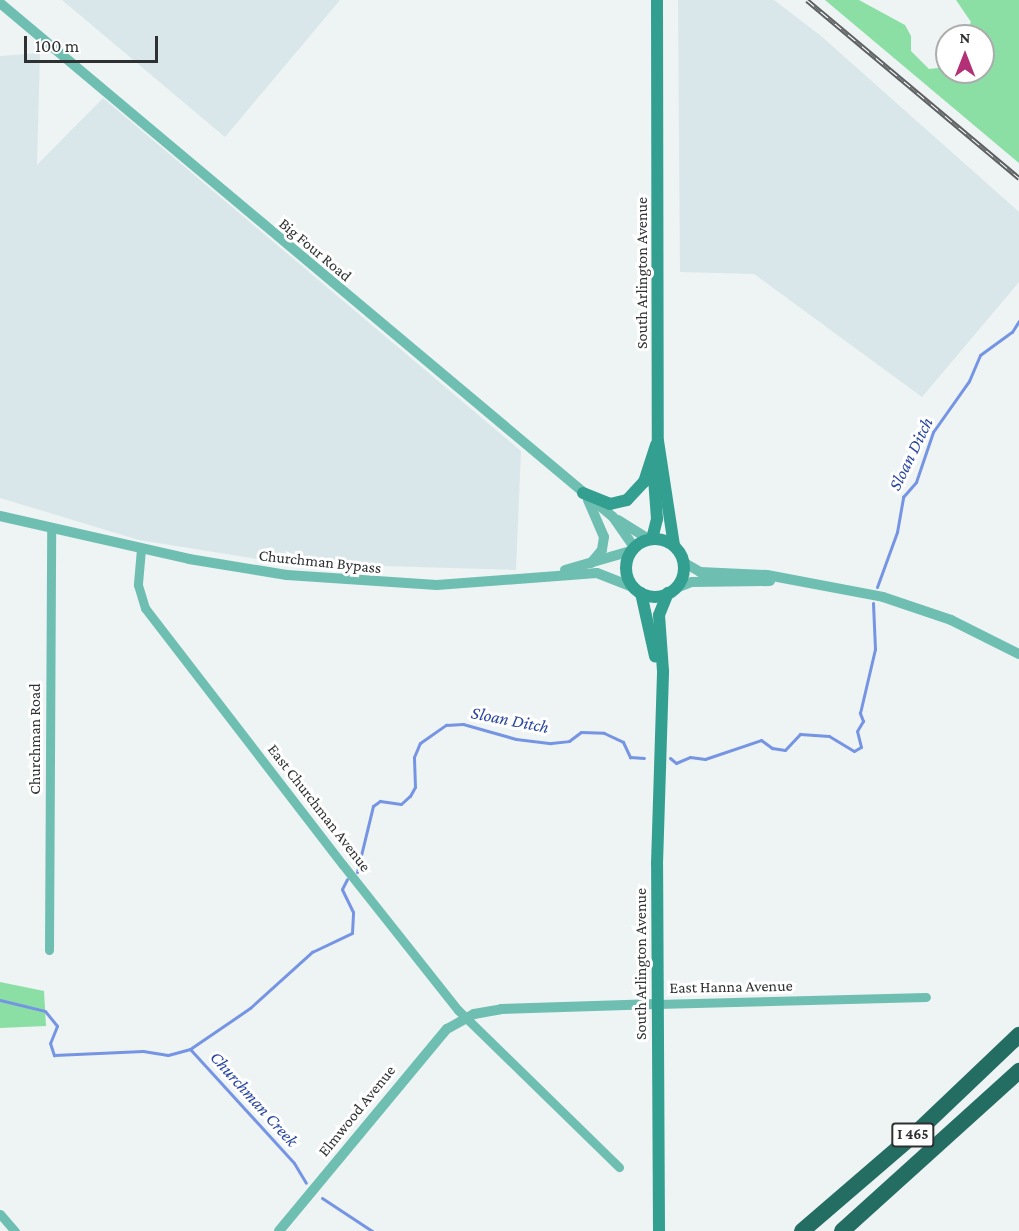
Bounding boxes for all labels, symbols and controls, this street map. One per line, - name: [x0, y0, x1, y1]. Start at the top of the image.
- scale bar: [27, 24, 160, 62]
- north arrow: [935, 24, 995, 84]
- text: N: [960, 29, 970, 46]
- text: 100 m: [35, 36, 79, 56]
- street label: South Arlington Avenue: [632, 197, 652, 349]
- street label: Big Four Road: [275, 214, 355, 286]
- water label: Sloan Ditch: [884, 414, 938, 494]
- street label: Churchman Bypass: [258, 546, 382, 578]
- street label: Churchman Road: [25, 683, 45, 795]
- water label: Sloan Ditch: [469, 702, 551, 738]
- street label: East Churchman Avenue: [263, 740, 375, 876]
- street label: South Arlington Avenue: [631, 888, 651, 1040]
- street label: East Hanna Avenue: [669, 976, 793, 998]
- water label: Churchman Creek: [205, 1047, 303, 1151]
- street label: Elmwood Avenue: [314, 1062, 400, 1160]
- road number: I 465: [890, 1123, 936, 1147]

